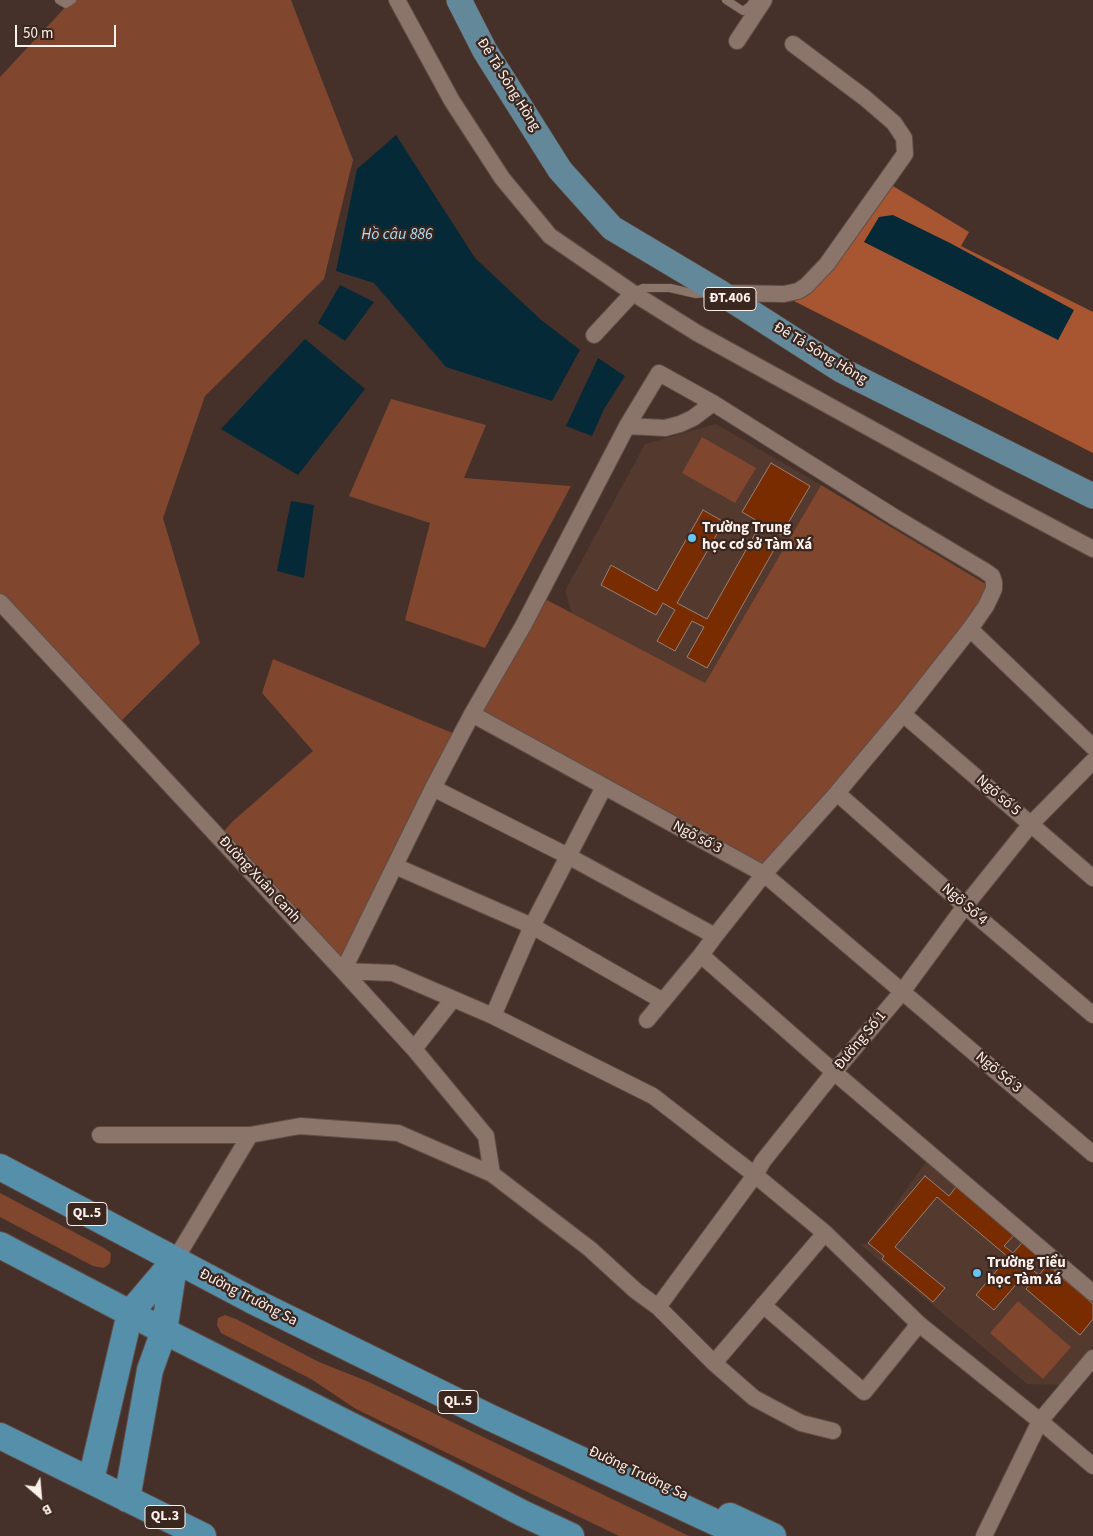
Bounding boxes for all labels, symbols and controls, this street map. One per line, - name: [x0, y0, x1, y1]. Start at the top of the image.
- scale bar: [18, 15, 119, 47]
- text: 50 m: [23, 23, 53, 44]
- street label: Đê Tả Sông Hồng: [472, 35, 544, 135]
- water label: Hồ câu 886: [361, 225, 433, 245]
- road number: ĐT.406: [704, 288, 756, 310]
- street label: Đê Tả Sông Hồng: [770, 319, 870, 389]
- place label: Trường Trung học cơ sở Tàm Xá: [702, 520, 812, 555]
- marker: Trường Trung học cơ sở Tàm Xá: [686, 532, 698, 544]
- street label: Ngõ số 5: [972, 772, 1024, 820]
- street label: Ngõ số 3: [669, 818, 725, 858]
- street label: Đường Xuân Canh: [214, 833, 304, 927]
- street label: Ngõ Số 4: [937, 880, 991, 930]
- street label: Đường Số 1: [831, 1008, 891, 1074]
- street label: Ngõ Số 3: [971, 1048, 1025, 1098]
- road number: QL.5: [67, 1202, 107, 1226]
- place label: Trường Tiểu học Tàm Xá: [987, 1255, 1066, 1290]
- street label: Đường Trường Sa: [196, 1266, 300, 1330]
- marker: Trường Tiểu học Tàm Xá: [971, 1267, 983, 1279]
- road number: QL.5: [438, 1390, 478, 1414]
- street label: Đường Trường Sa: [585, 1443, 691, 1505]
- north arrow: [15, 1471, 65, 1521]
- text: B: [38, 1499, 55, 1520]
- road number: QL.3: [145, 1505, 185, 1528]

